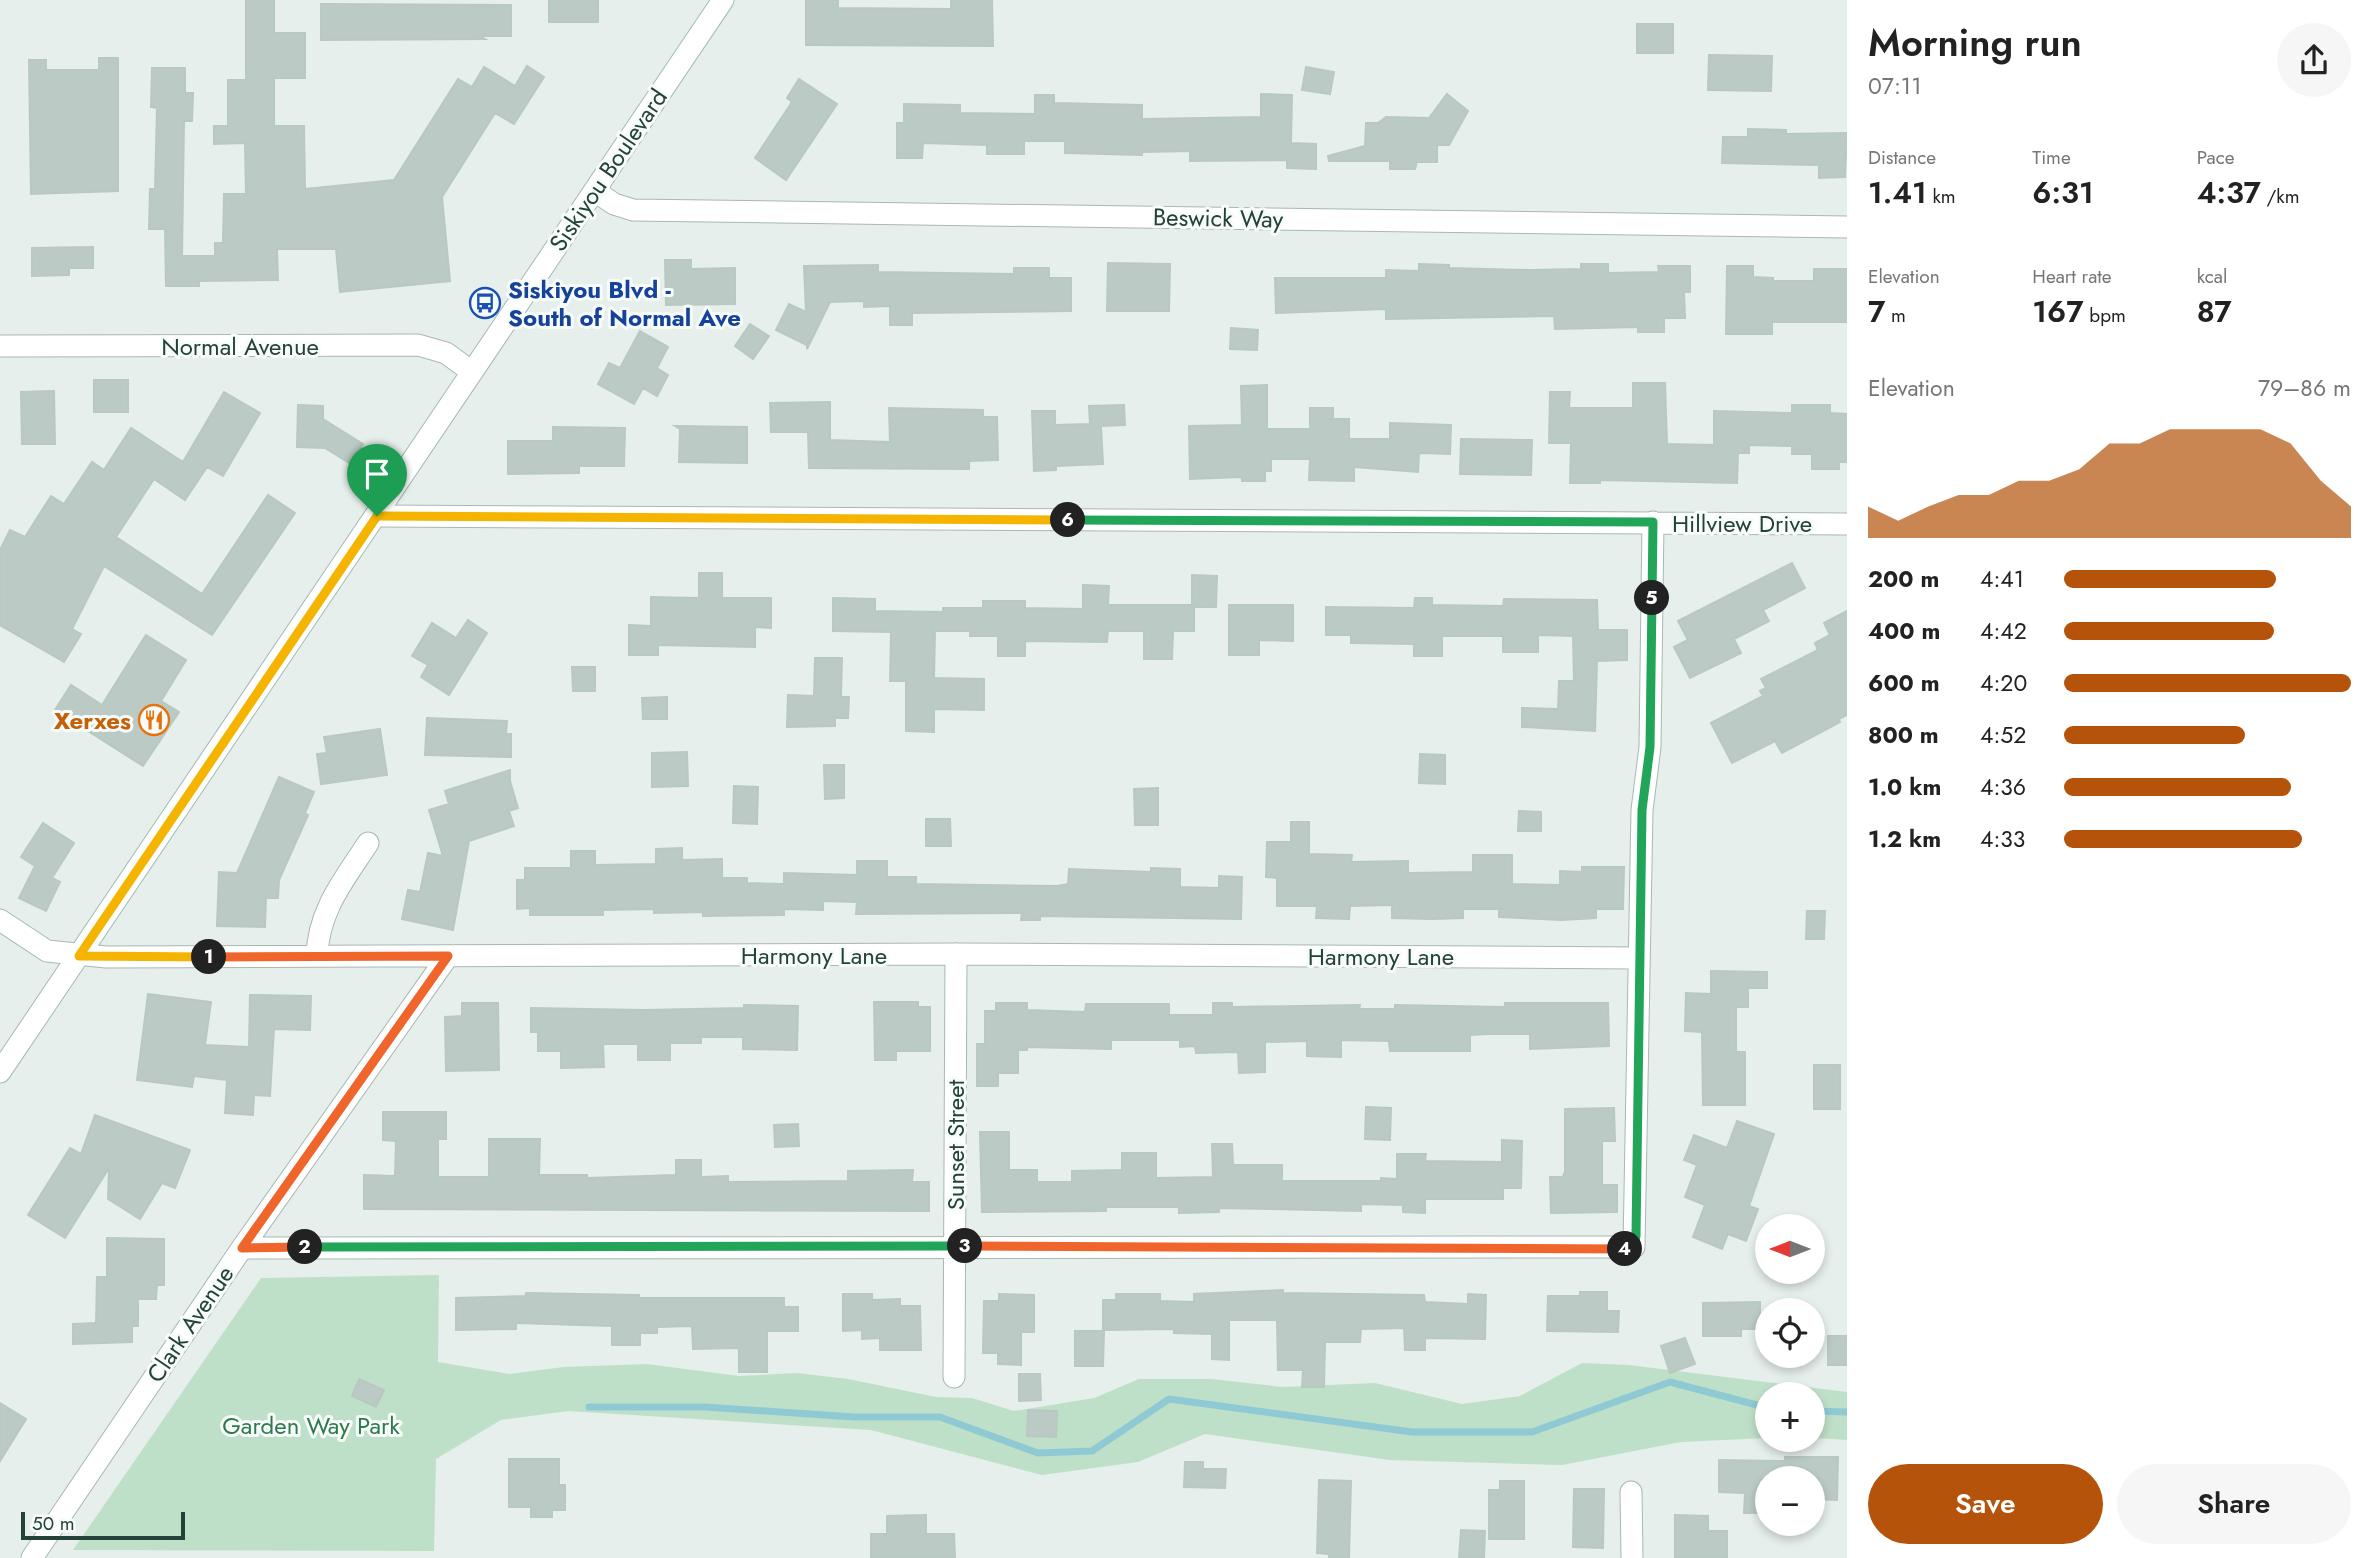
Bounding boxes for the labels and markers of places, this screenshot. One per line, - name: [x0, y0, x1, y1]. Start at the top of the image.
- place label: Siskiyou Blvd - South of Normal Ave: [508, 272, 741, 335]
- bus stop icon: Siskiyou Blvd - South of Normal Ave: [468, 286, 502, 320]
- pin: [347, 444, 407, 516]
- pin: 6: [1050, 503, 1086, 538]
- pin: 5: [1634, 580, 1670, 616]
- place label: Xerxes: [54, 703, 131, 738]
- restaurant icon: Xerxes: [137, 703, 171, 737]
- pin: 1: [192, 940, 227, 974]
- pin: 3: [948, 1228, 982, 1264]
- pin: 2: [288, 1230, 322, 1264]
- pin: 4: [1608, 1232, 1642, 1266]

